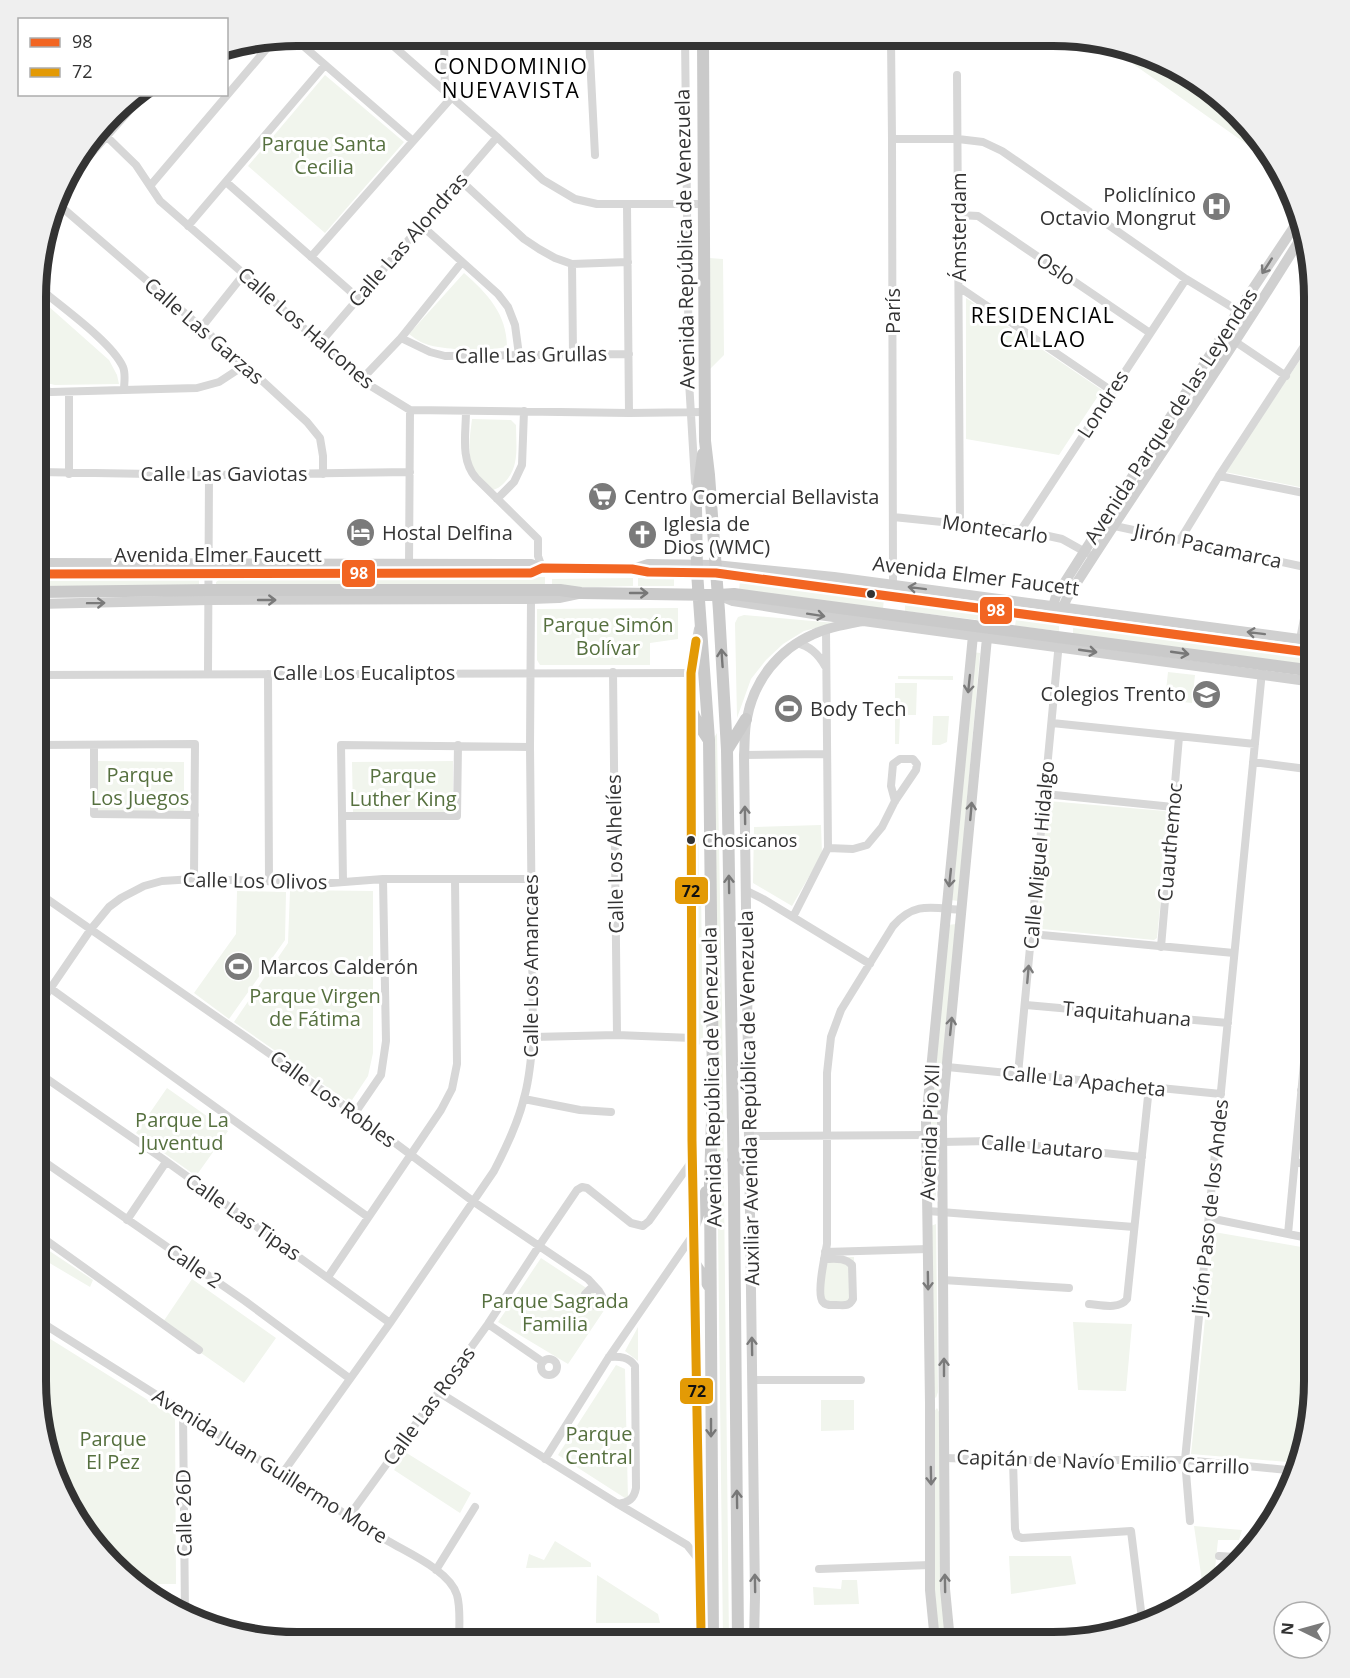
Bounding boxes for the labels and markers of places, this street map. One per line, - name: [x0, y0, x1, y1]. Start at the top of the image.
- place label: Policlínico Octavio Mongrut: [1040, 181, 1196, 231]
- hospital icon: Policlínico Octavio Mongrut: [1201, 190, 1233, 222]
- supermarket icon: Centro Comercial Bellavista: [587, 481, 619, 513]
- place label: Centro Comercial Bellavista: [624, 483, 879, 510]
- place label: Iglesia de Dios (WMC): [663, 510, 770, 560]
- hotel icon: Hostal Delfina: [345, 517, 377, 549]
- place label: Hostal Delfina: [382, 519, 513, 546]
- church icon: Iglesia de Dios (WMC): [626, 519, 658, 551]
- unlabelled marker: [865, 588, 877, 600]
- school or university icon: Colegios Trento: [1191, 678, 1223, 710]
- place label: Colegios Trento: [1041, 680, 1186, 707]
- sports icon: Body Tech: [773, 693, 805, 725]
- place label: Body Tech: [810, 695, 907, 722]
- place label: Chosicanos: [702, 828, 797, 852]
- marker: Chosicanos: [685, 834, 697, 846]
- sports icon: Marcos Calderón: [223, 951, 255, 983]
- place label: Marcos Calderón: [260, 953, 418, 980]

